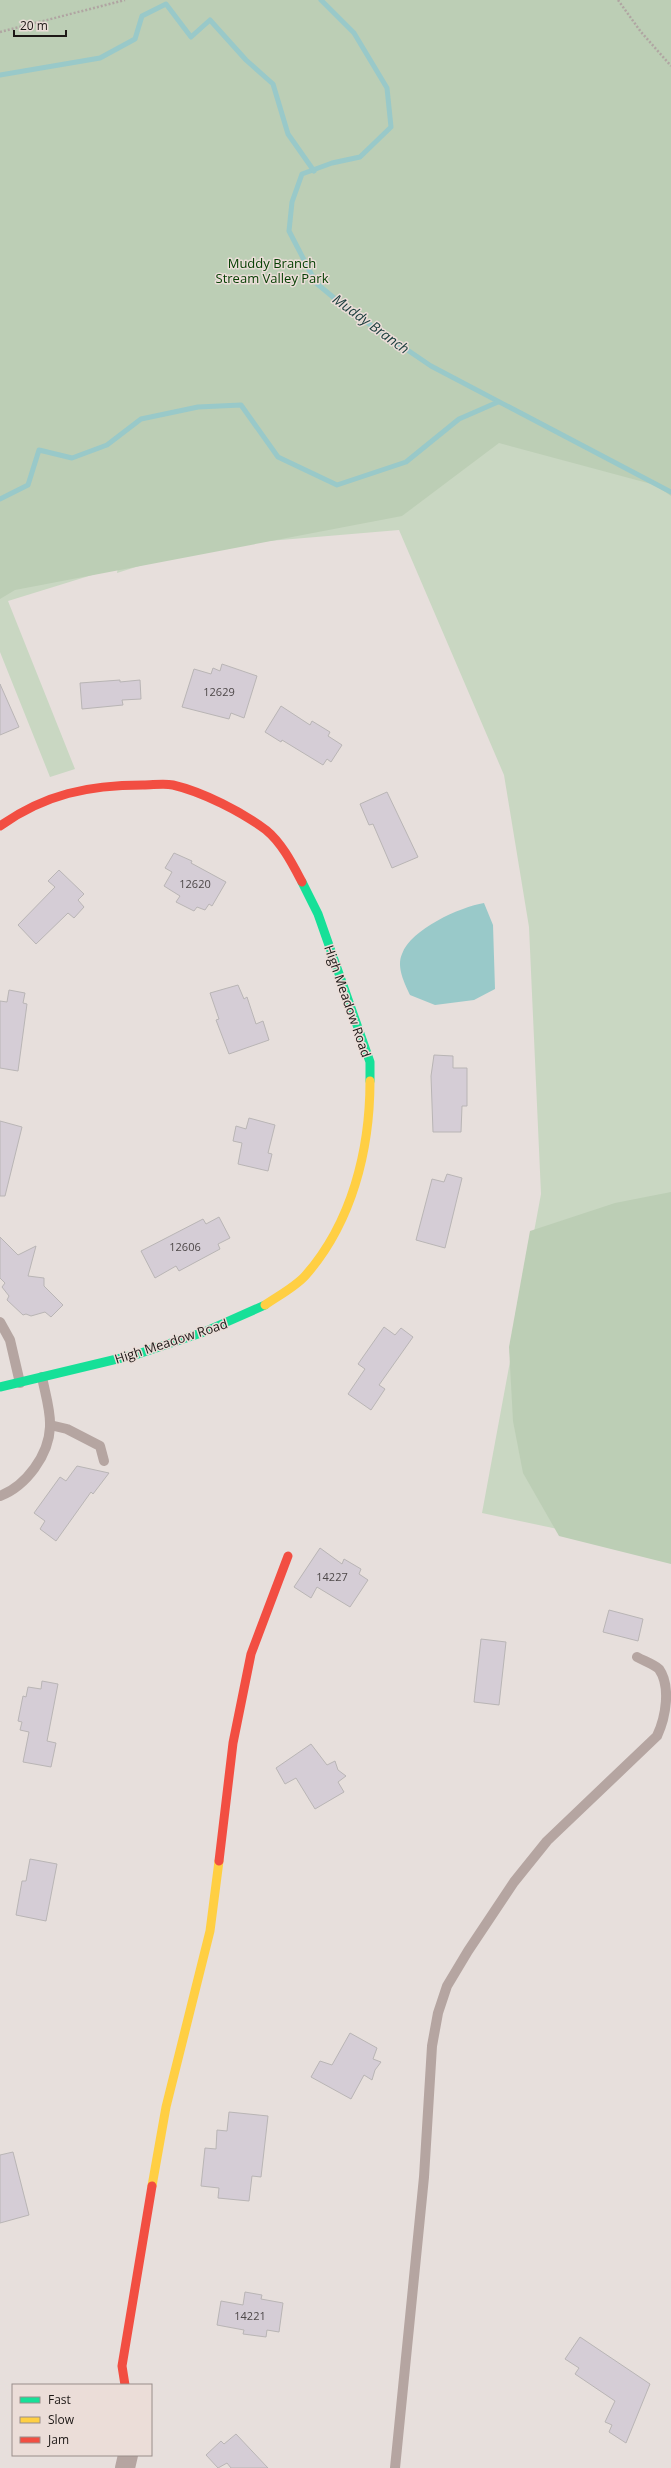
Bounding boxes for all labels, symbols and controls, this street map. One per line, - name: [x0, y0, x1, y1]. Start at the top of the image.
- scale bar: [14, 12, 66, 38]
- text: 20 m: [20, 17, 48, 34]
- park label: Muddy Branch Stream Valley Park: [216, 254, 329, 287]
- water label: Muddy Branch: [329, 289, 413, 358]
- house number: 12629: [203, 684, 235, 699]
- house number: 12620: [179, 876, 211, 891]
- street label: High Meadow Road: [320, 942, 376, 1060]
- house number: 12606: [169, 1239, 201, 1254]
- street label: High Meadow Road: [112, 1314, 230, 1368]
- house number: 14227: [316, 1569, 348, 1584]
- house number: 14221: [234, 2308, 266, 2323]
- legend: [12, 2384, 152, 2456]
- text: Fast: [48, 2391, 71, 2408]
- text: Slow: [48, 2411, 75, 2428]
- text: Jam: [47, 2431, 69, 2448]

